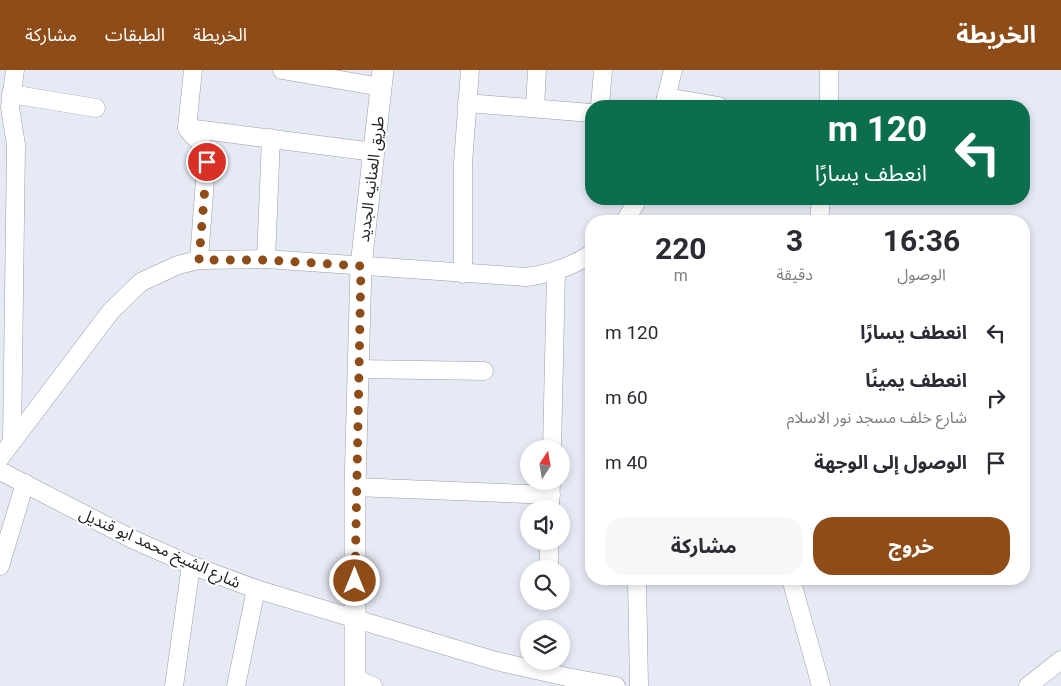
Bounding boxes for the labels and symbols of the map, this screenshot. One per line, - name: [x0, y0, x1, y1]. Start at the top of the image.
- street label: طريق العنانيه الجديد: [354, 115, 389, 243]
- pin: [186, 141, 228, 183]
- north arrow: [520, 440, 570, 490]
- street label: شارع الشيخ محمد ابو قنديل: [75, 504, 244, 595]
- position arrow: [328, 554, 380, 606]

